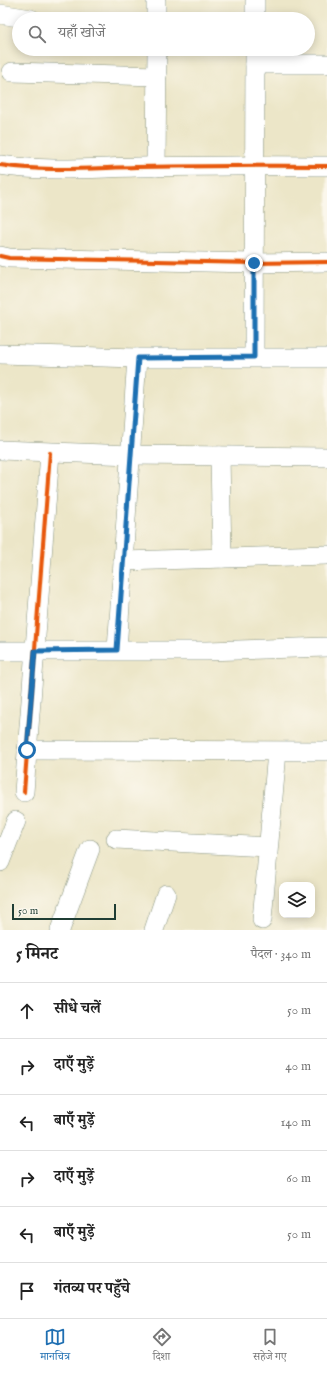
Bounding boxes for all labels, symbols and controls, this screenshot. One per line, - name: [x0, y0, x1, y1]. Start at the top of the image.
- search box: [12, 12, 315, 56]
- icon: search: [26, 23, 48, 45]
- text: यहाँ खोजें: [58, 23, 105, 42]
- route end: [245, 254, 263, 272]
- route start: [18, 741, 36, 759]
- map controls: [279, 882, 315, 918]
- button: layers: [279, 882, 315, 918]
- scale bar: [12, 902, 116, 921]
- text: 50 m: [18, 904, 38, 918]
- text: 5 मिनट: [16, 944, 58, 965]
- text: पैदल · 340 m: [251, 946, 311, 963]
- text: सीधे चलें: [54, 999, 101, 1018]
- icon: ahead: [16, 1000, 38, 1022]
- text: 50 m: [287, 1002, 311, 1019]
- text: दाएँ मुड़ें: [54, 1055, 94, 1074]
- icon: right: [16, 1056, 38, 1078]
- text: 40 m: [285, 1058, 311, 1075]
- text: बाएँ मुड़ें: [54, 1111, 94, 1130]
- icon: left: [16, 1112, 38, 1134]
- text: 140 m: [281, 1114, 311, 1131]
- text: दाएँ मुड़ें: [54, 1167, 94, 1186]
- icon: right: [16, 1168, 38, 1190]
- text: 60 m: [286, 1170, 311, 1187]
- text: बाएँ मुड़ें: [54, 1223, 94, 1242]
- icon: left: [16, 1224, 38, 1246]
- text: 50 m: [287, 1226, 311, 1243]
- text: गंतव्य पर पहुँचे: [54, 1279, 130, 1298]
- icon: arrive: [16, 1280, 38, 1302]
- tab: मानचित्र: [40, 1326, 70, 1367]
- tab: दिशा: [151, 1326, 173, 1367]
- tab: सहेजे गए: [253, 1326, 287, 1367]

